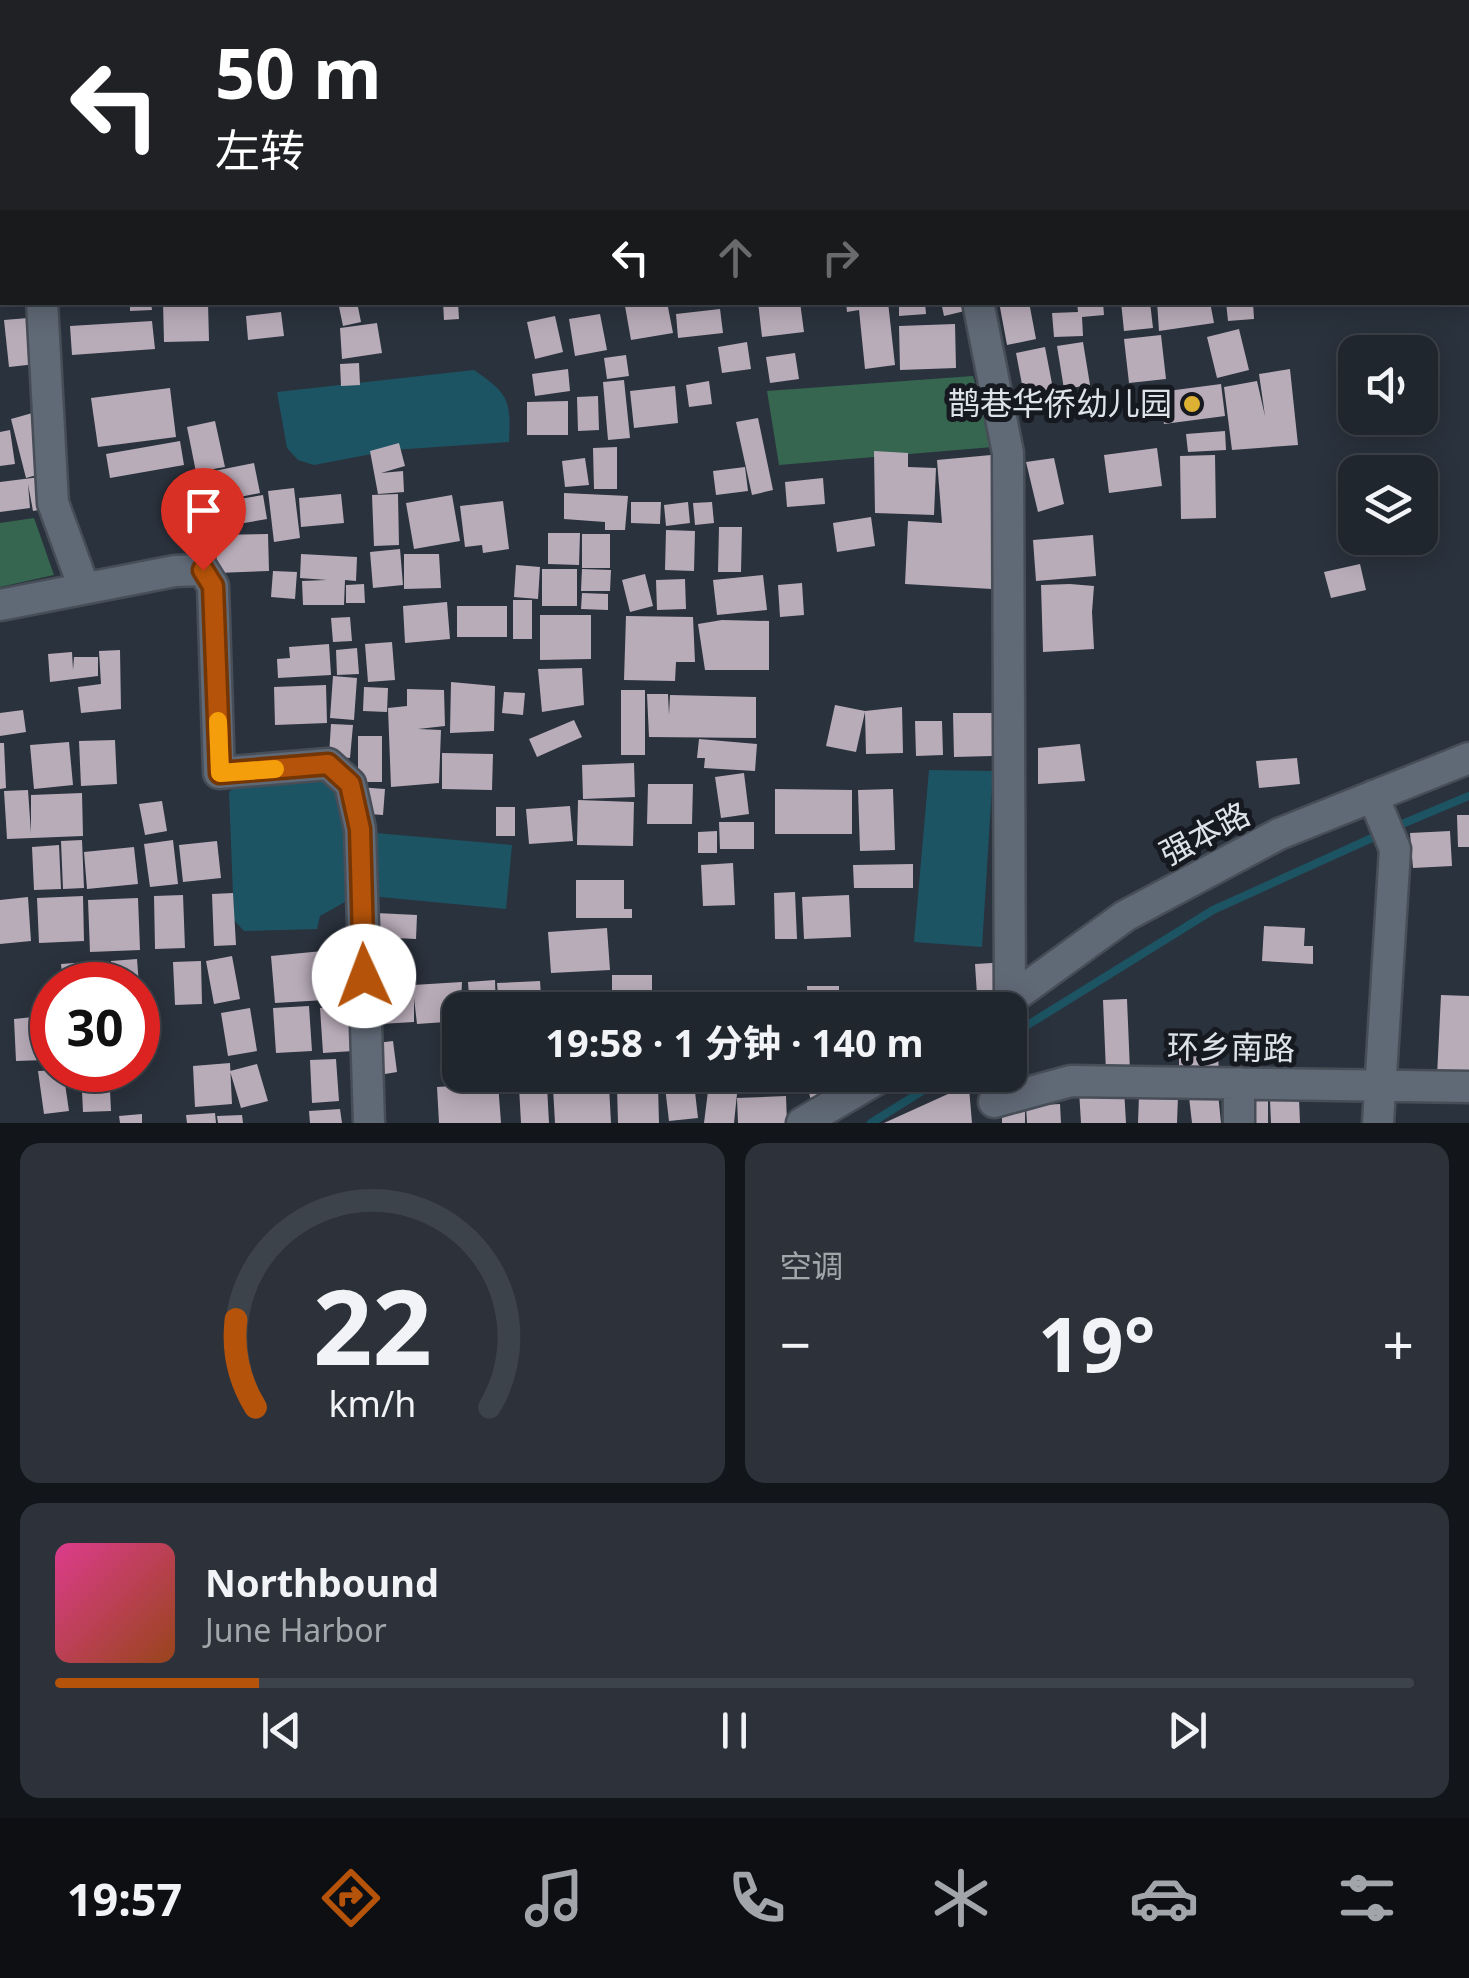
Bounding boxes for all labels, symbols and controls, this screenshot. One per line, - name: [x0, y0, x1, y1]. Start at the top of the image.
- text: 50 m: [215, 24, 382, 120]
- icon: left: [50, 40, 180, 170]
- text: 左转: [215, 119, 305, 180]
- icon: left: [603, 230, 658, 285]
- icon: ahead: [708, 230, 763, 285]
- icon: right: [813, 230, 868, 285]
- map controls: [1338, 335, 1438, 555]
- button: sound: [1338, 335, 1438, 435]
- place label: 鹊巷华侨幼儿园: [948, 381, 1172, 424]
- marker: 鹊巷华侨幼儿园: [1181, 393, 1203, 415]
- button: layers: [1338, 455, 1438, 555]
- pin: [161, 468, 246, 571]
- icon: arrive: [176, 483, 231, 538]
- street label: 强本路: [1152, 791, 1257, 874]
- position arrow: [312, 924, 416, 1028]
- speed limit sign: 30: [30, 962, 160, 1092]
- text: 19:58 · 1 分钟 · 140 m: [545, 1016, 924, 1068]
- street label: 环乡南路: [1167, 1024, 1295, 1069]
- text: 空调: [780, 1244, 844, 1287]
- text: 22: [313, 1254, 432, 1395]
- text: 19°: [1038, 1292, 1156, 1394]
- text: −: [780, 1306, 811, 1381]
- text: +: [1383, 1306, 1414, 1381]
- text: km/h: [328, 1379, 416, 1427]
- text: Northbound: [205, 1556, 439, 1608]
- text: June Harbor: [205, 1608, 387, 1651]
- icon: previous: [254, 1703, 309, 1758]
- icon: pause: [707, 1703, 762, 1758]
- icon: next: [1160, 1703, 1215, 1758]
- icon: directions: [316, 1863, 386, 1933]
- icon: music: [519, 1863, 589, 1933]
- icon: phone: [722, 1863, 792, 1933]
- icon: climate: [926, 1863, 996, 1933]
- icon: car: [1129, 1863, 1199, 1933]
- icon: filters: [1332, 1863, 1402, 1933]
- text: 19:57: [67, 1868, 182, 1929]

